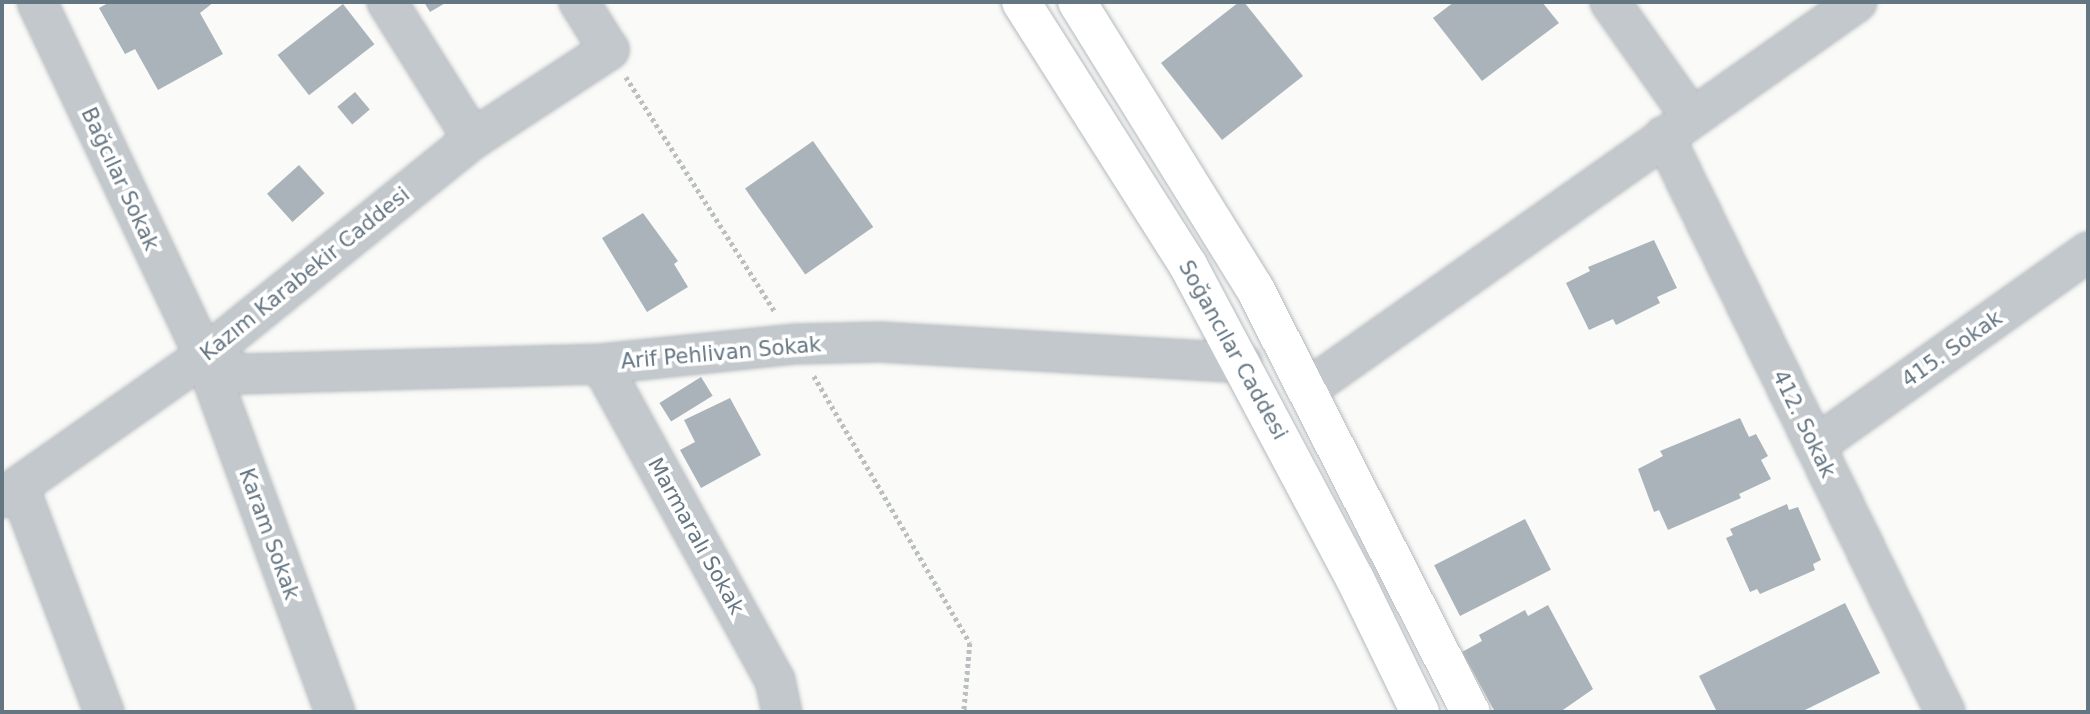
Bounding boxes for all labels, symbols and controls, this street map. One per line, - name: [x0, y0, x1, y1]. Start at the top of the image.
- street label: Bağcılar Sokak: [76, 103, 164, 255]
- street label: Kazım Karabekir Caddesi: [195, 182, 415, 366]
- street label: Soğancılar Caddesi: [1173, 256, 1293, 444]
- street label: 415. Sokak: [1897, 305, 2007, 393]
- street label: Arif Pehlivan Sokak: [620, 332, 822, 374]
- street label: 412. Sokak: [1767, 366, 1841, 482]
- street label: Marmaralı Sokak: [642, 453, 750, 619]
- street label: Karam Sokak: [234, 465, 304, 603]

